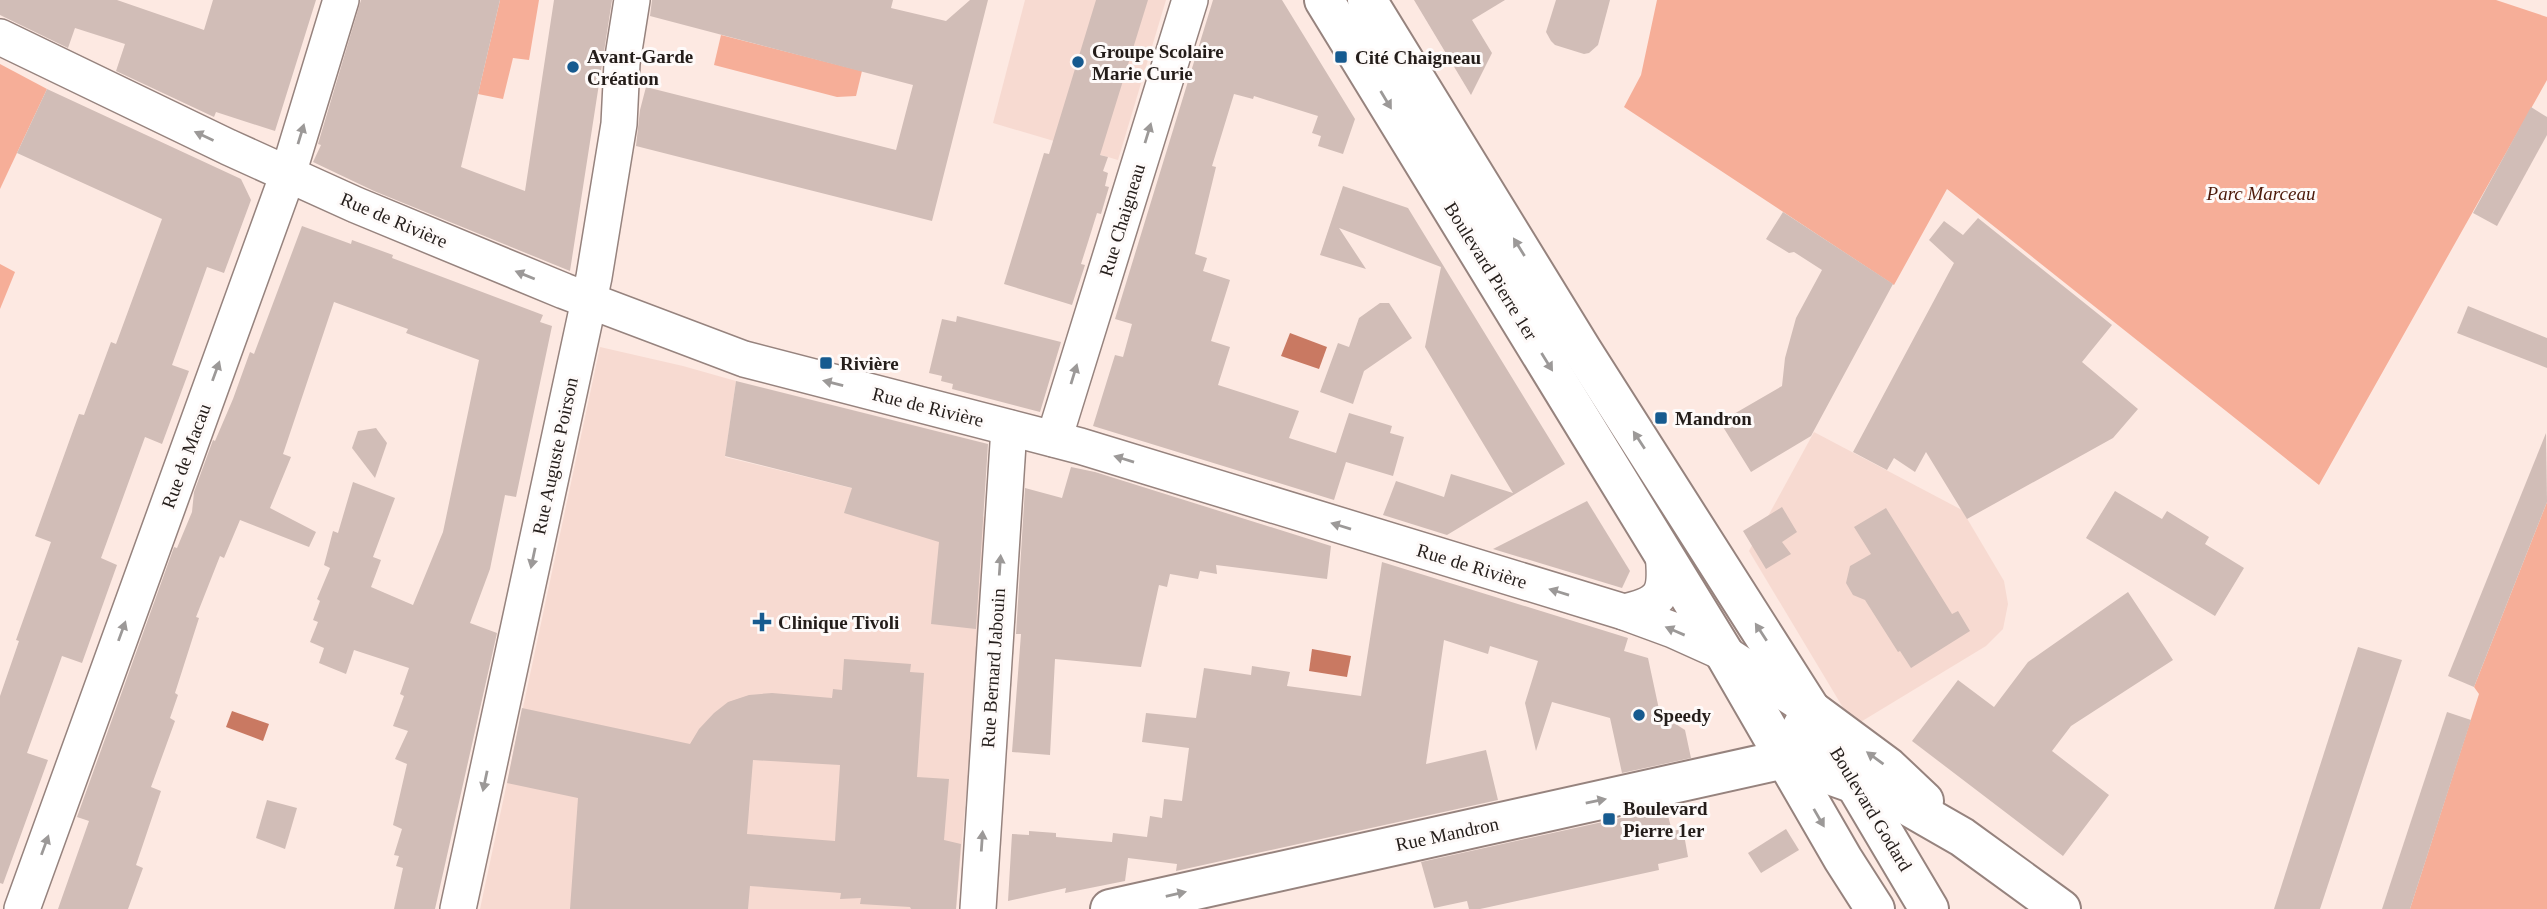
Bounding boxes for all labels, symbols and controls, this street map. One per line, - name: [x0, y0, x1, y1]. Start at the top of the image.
- place label: Groupe Scolaire Marie Curie: [1092, 41, 1224, 84]
- place label: Avant-Garde Création: [587, 46, 693, 89]
- place label: Cité Chaigneau: [1355, 47, 1482, 68]
- marker: Cité Chaigneau: [1333, 49, 1349, 65]
- marker: Groupe Scolaire Marie Curie: [1070, 54, 1086, 70]
- marker: Avant-Garde Création: [565, 59, 581, 75]
- one-way arrow: [1379, 90, 1392, 109]
- one-way arrow: [297, 123, 307, 144]
- one-way arrow: [1144, 123, 1154, 144]
- one-way arrow: [194, 130, 214, 142]
- street label: Rue Chaigneau: [1095, 161, 1149, 279]
- park label: Parc Marceau: [2206, 183, 2315, 204]
- street label: Rue de Rivière: [337, 188, 451, 252]
- street label: Boulevard Pierre 1er: [1440, 198, 1542, 344]
- one-way arrow: [1512, 238, 1525, 257]
- one-way arrow: [515, 269, 536, 280]
- place label: Rivière: [840, 353, 899, 374]
- one-way arrow: [1541, 353, 1554, 372]
- marker: Rivière: [818, 355, 834, 371]
- one-way arrow: [211, 360, 222, 381]
- one-way arrow: [1069, 364, 1080, 385]
- street label: Rue Auguste Poirson: [528, 375, 582, 537]
- one-way arrow: [821, 377, 843, 388]
- street label: Rue de Rivière: [870, 383, 986, 431]
- street label: Rue de Macau: [157, 400, 215, 511]
- place label: Mandron: [1675, 408, 1752, 429]
- marker: Mandron: [1653, 410, 1669, 426]
- one-way arrow: [1633, 430, 1646, 450]
- one-way arrow: [1113, 454, 1134, 464]
- one-way arrow: [1330, 520, 1351, 530]
- street label: Rue de Rivière: [1414, 539, 1530, 593]
- one-way arrow: [527, 547, 538, 569]
- one-way arrow: [995, 554, 1006, 576]
- street label: Rue Bernard Jabouin: [977, 587, 1009, 749]
- one-way arrow: [1548, 587, 1569, 597]
- marker: Clinique Tivoli: [752, 612, 772, 632]
- place label: Clinique Tivoli: [778, 612, 899, 633]
- one-way arrow: [117, 620, 128, 641]
- one-way arrow: [1755, 622, 1768, 642]
- one-way arrow: [1664, 626, 1685, 637]
- place label: Speedy: [1653, 705, 1712, 726]
- marker: Speedy: [1631, 707, 1647, 723]
- street label: Boulevard Godard: [1826, 743, 1917, 875]
- one-way arrow: [1866, 751, 1884, 765]
- one-way arrow: [480, 770, 491, 792]
- one-way arrow: [1585, 796, 1607, 807]
- place label: Boulevard Pierre 1er: [1623, 798, 1708, 841]
- one-way arrow: [1813, 809, 1825, 828]
- marker: Boulevard Pierre 1er: [1601, 811, 1617, 827]
- street label: Rue Mandron: [1393, 813, 1501, 855]
- one-way arrow: [977, 830, 988, 852]
- one-way arrow: [40, 834, 51, 855]
- one-way arrow: [1165, 888, 1187, 899]

